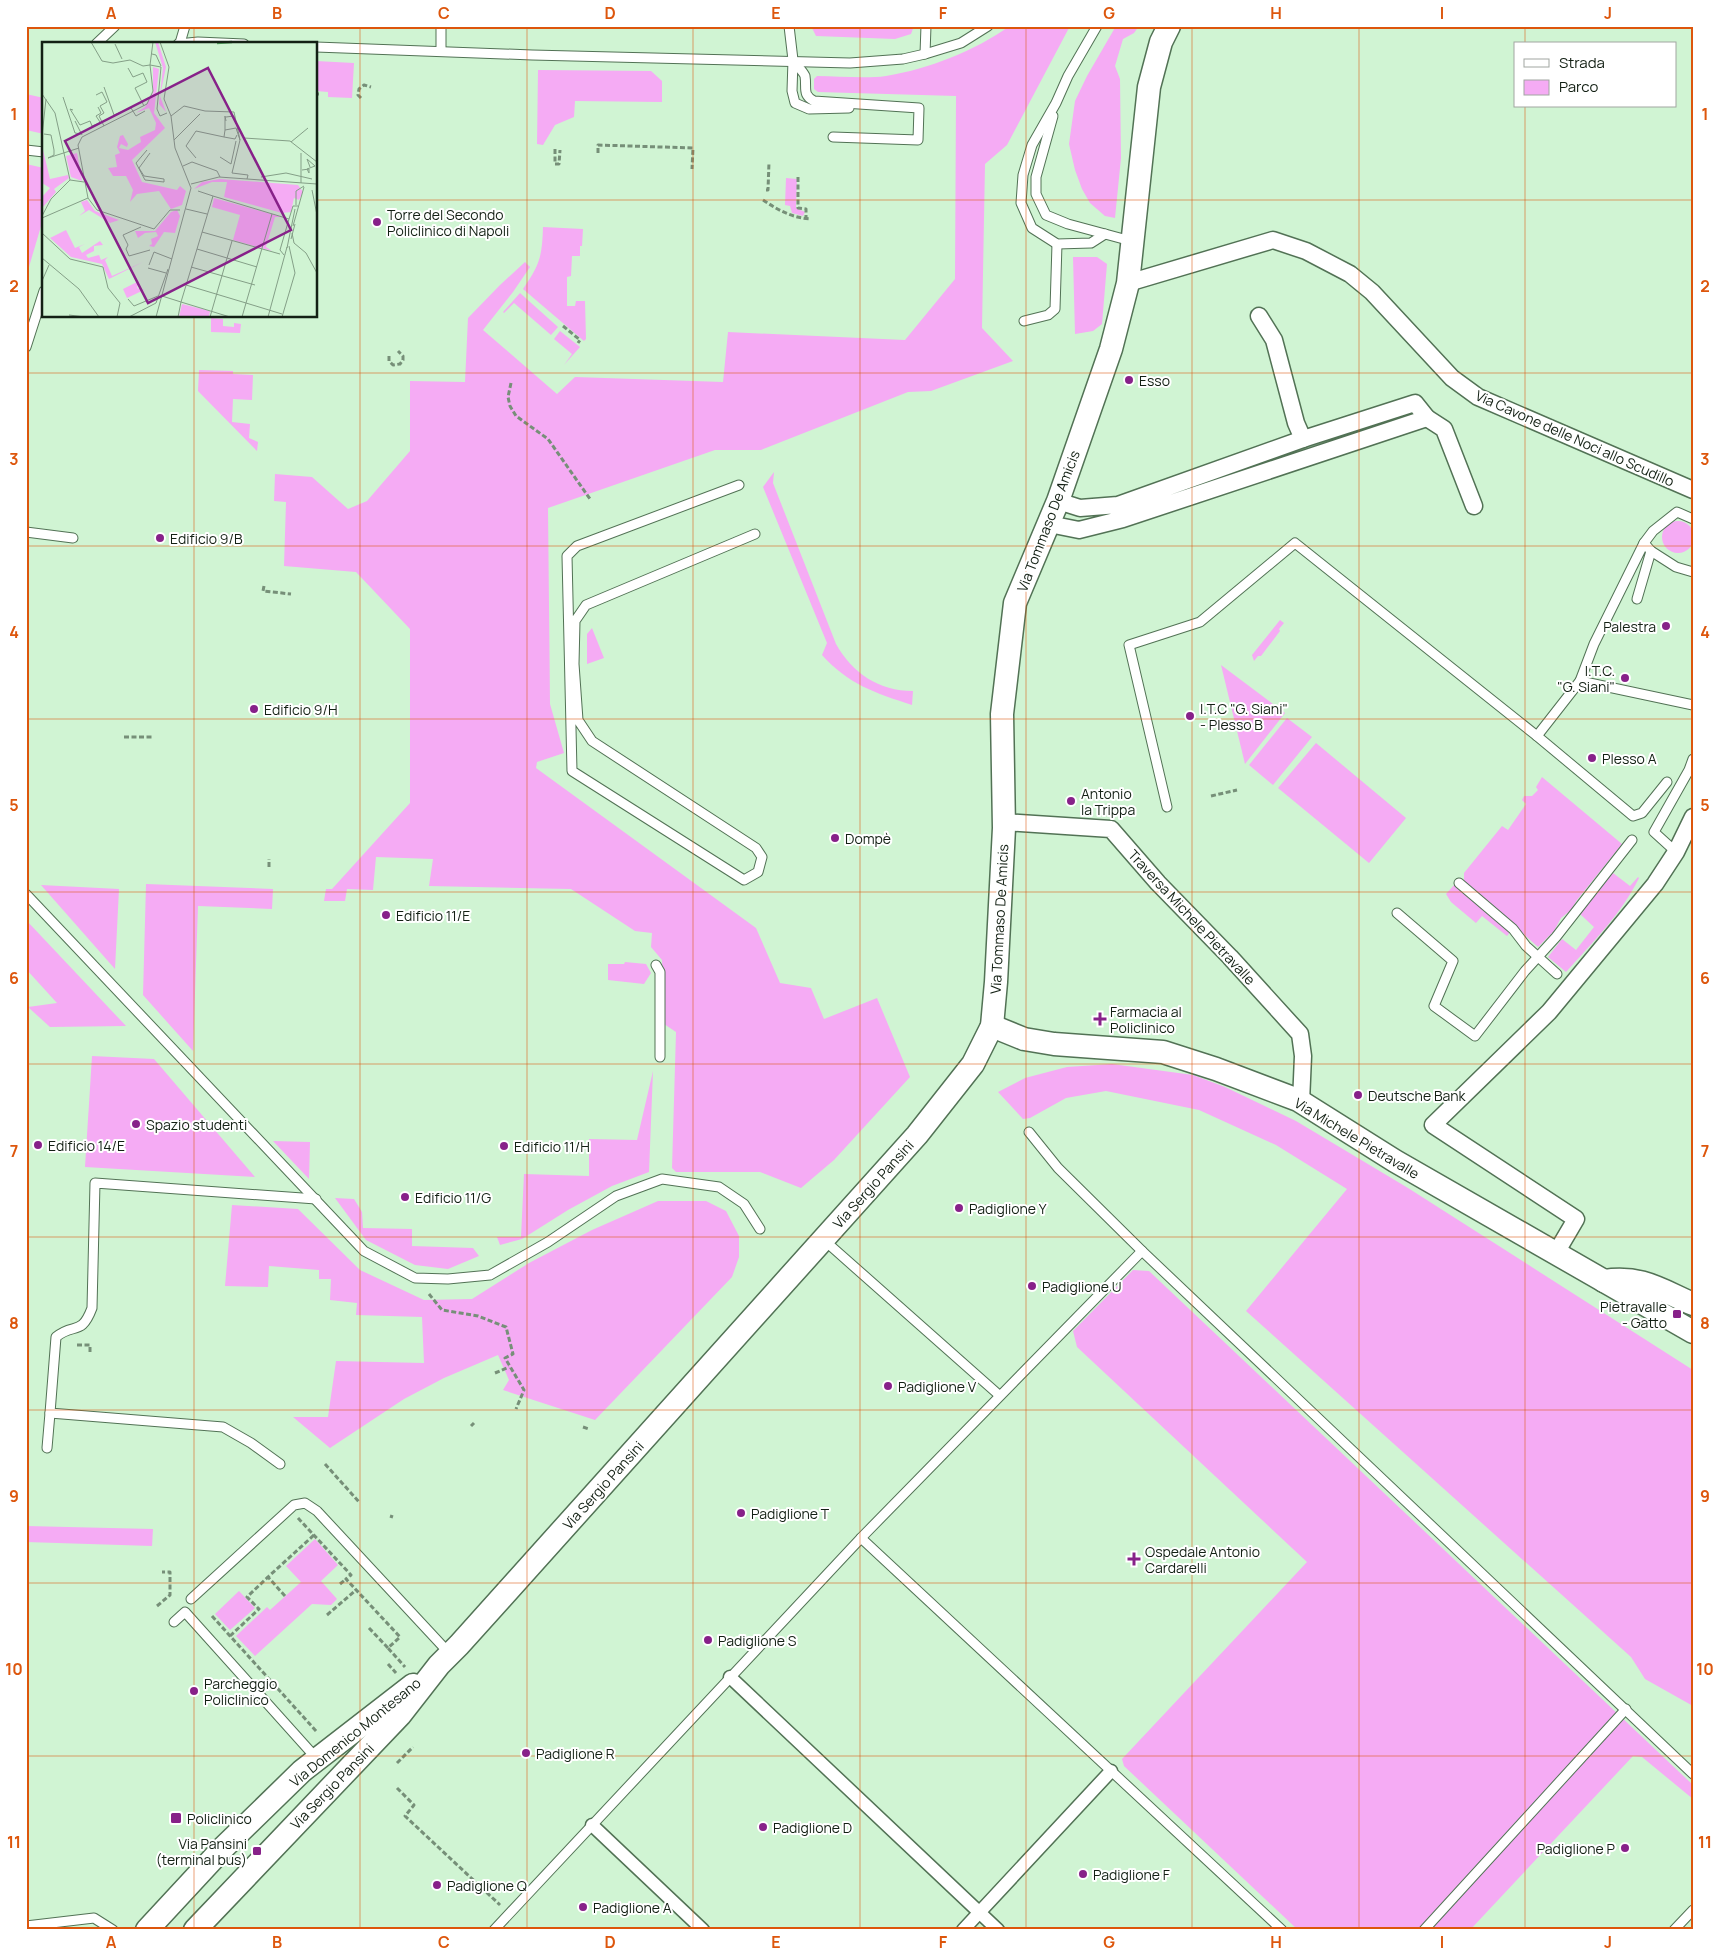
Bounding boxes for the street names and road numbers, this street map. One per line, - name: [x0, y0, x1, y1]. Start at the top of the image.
- street label: Via Cavone delle Noci allo Scudillo: [1473, 385, 1677, 491]
- street label: Via Tommaso De Amicis: [1012, 448, 1084, 594]
- street label: Via Tommaso De Amicis: [986, 844, 1012, 994]
- street label: Traversa Michele Pietravalle: [1124, 845, 1260, 989]
- street label: Via Michele Pietravalle: [1291, 1093, 1423, 1183]
- street label: Via Sergio Pansini: [828, 1136, 918, 1232]
- street label: Via Sergio Pansini: [558, 1437, 648, 1533]
- street label: Via Domenico Montesano: [286, 1673, 424, 1791]
- street label: Via Sergio Pansini: [286, 1739, 378, 1833]

